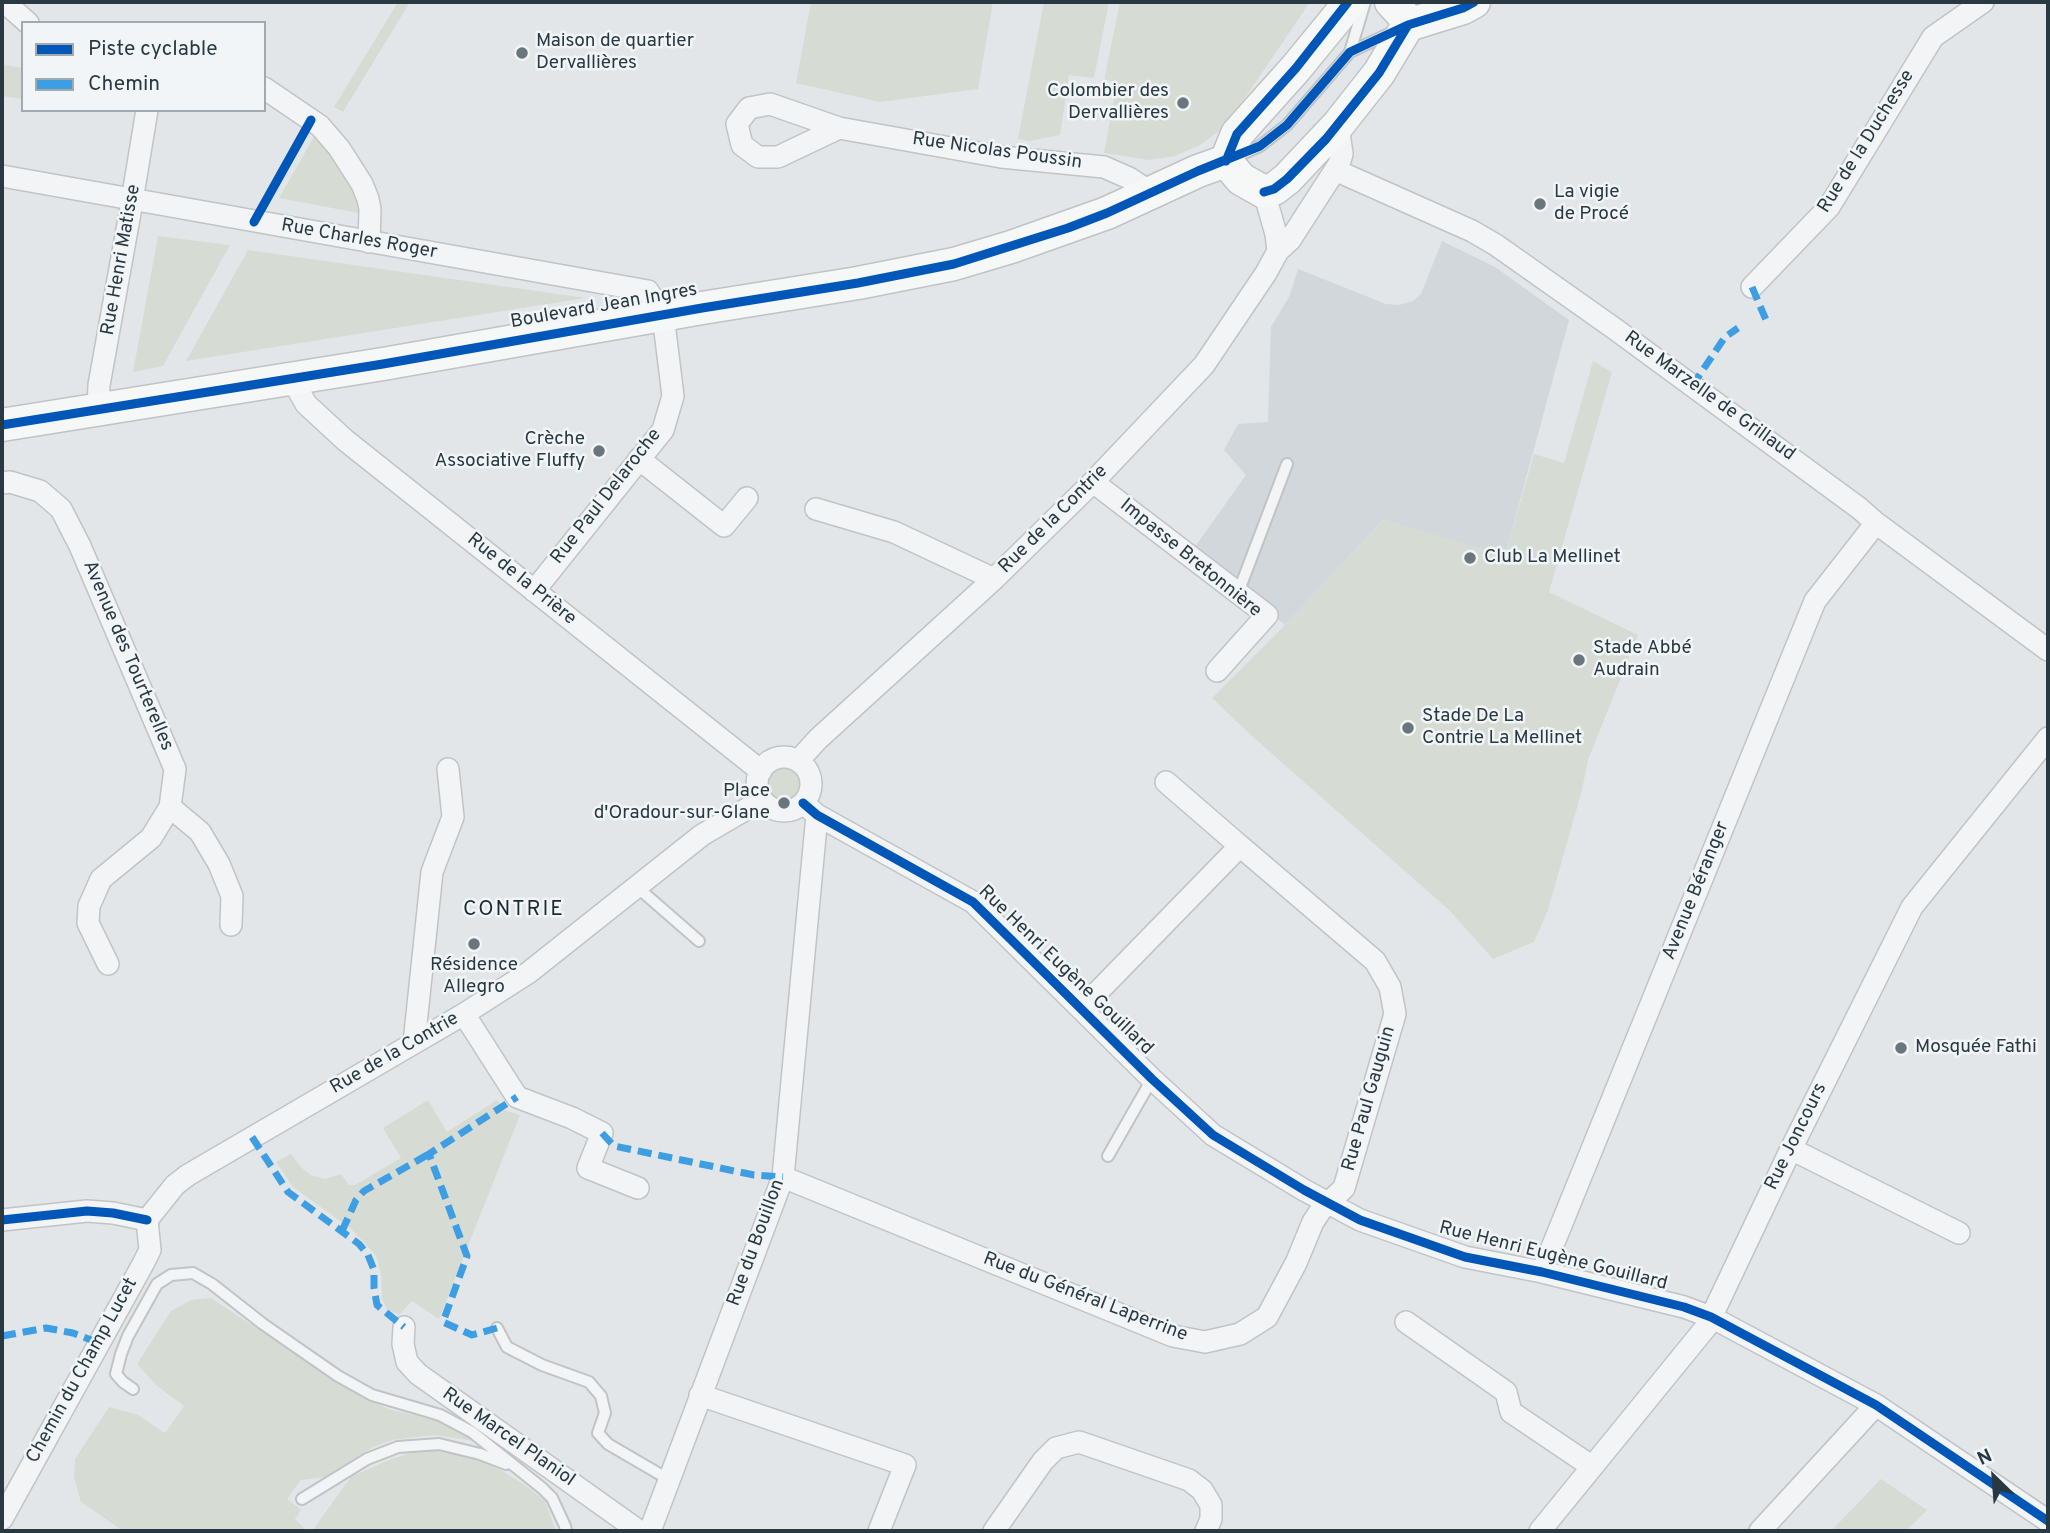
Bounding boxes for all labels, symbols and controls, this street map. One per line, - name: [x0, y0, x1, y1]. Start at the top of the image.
- legend: [21, 21, 266, 112]
- place label: Maison de quartier Dervallières: [536, 31, 694, 75]
- text: Piste cyclable: [88, 36, 218, 63]
- marker: Maison de quartier Dervallières: [514, 45, 530, 61]
- street label: Rue de la Duchesse: [1814, 66, 1920, 218]
- text: Chemin: [88, 71, 160, 98]
- place label: Colombier des Dervallières: [1047, 81, 1169, 125]
- marker: Colombier des Dervallières: [1175, 95, 1191, 111]
- street label: Rue Nicolas Poussin: [911, 129, 1083, 175]
- place label: La vigie de Procé: [1554, 182, 1629, 226]
- street label: Rue Henri Matisse: [98, 183, 146, 337]
- marker: La vigie de Procé: [1532, 196, 1548, 212]
- street label: Rue Charles Roger: [279, 215, 439, 265]
- street label: Boulevard Jean Ingres: [509, 279, 699, 335]
- street label: Rue Marzelle de Grillaud: [1619, 327, 1799, 467]
- street label: Rue Paul Delaroche: [547, 425, 667, 569]
- place label: Crèche Associative Fluffy: [434, 429, 585, 473]
- marker: Crèche Associative Fluffy: [591, 443, 607, 459]
- street label: Rue de la Contrie: [995, 461, 1113, 579]
- street label: Impasse Bretonnière: [1115, 495, 1265, 623]
- street label: Rue de la Prière: [462, 529, 580, 631]
- place label: Club La Mellinet: [1484, 547, 1621, 569]
- marker: Club La Mellinet: [1462, 550, 1478, 566]
- street label: Avenue des Tourterelles: [77, 558, 177, 754]
- place label: Stade Abbé Audrain: [1593, 638, 1692, 682]
- marker: Stade Abbé Audrain: [1571, 652, 1587, 668]
- place label: Stade De La Contrie La Mellinet: [1422, 706, 1582, 750]
- marker: Stade De La Contrie La Mellinet: [1400, 720, 1416, 736]
- place label: Place d'Oradour-sur-Glane: [594, 781, 770, 825]
- marker: Place d'Oradour-sur-Glane: [776, 795, 792, 811]
- street label: Avenue Béranger: [1659, 818, 1735, 964]
- street label: Rue Henri Eugène Gouillard: [973, 881, 1157, 1061]
- district label: CONTRIE: [464, 898, 564, 924]
- marker: Résidence Allegro: [466, 936, 482, 952]
- place label: Résidence Allegro: [430, 955, 518, 999]
- street label: Rue de la Contrie: [327, 1008, 463, 1100]
- street label: Rue Paul Gauguin: [1338, 1024, 1402, 1174]
- place label: Mosquée Fathi: [1915, 1037, 2037, 1059]
- marker: Mosquée Fathi: [1893, 1040, 1909, 1056]
- street label: Rue Joncours: [1761, 1080, 1833, 1194]
- street label: Rue du Bouillon: [723, 1176, 791, 1310]
- street label: Rue Henri Eugène Gouillard: [1436, 1218, 1670, 1296]
- street label: Rue du Général Laperrine: [979, 1248, 1191, 1348]
- street label: Chemin du Champ Lucet: [22, 1274, 144, 1468]
- street label: Rue Marcel Planiol: [437, 1384, 579, 1492]
- north arrow: [1959, 1442, 2029, 1512]
- text: N: [1974, 1444, 1996, 1472]

